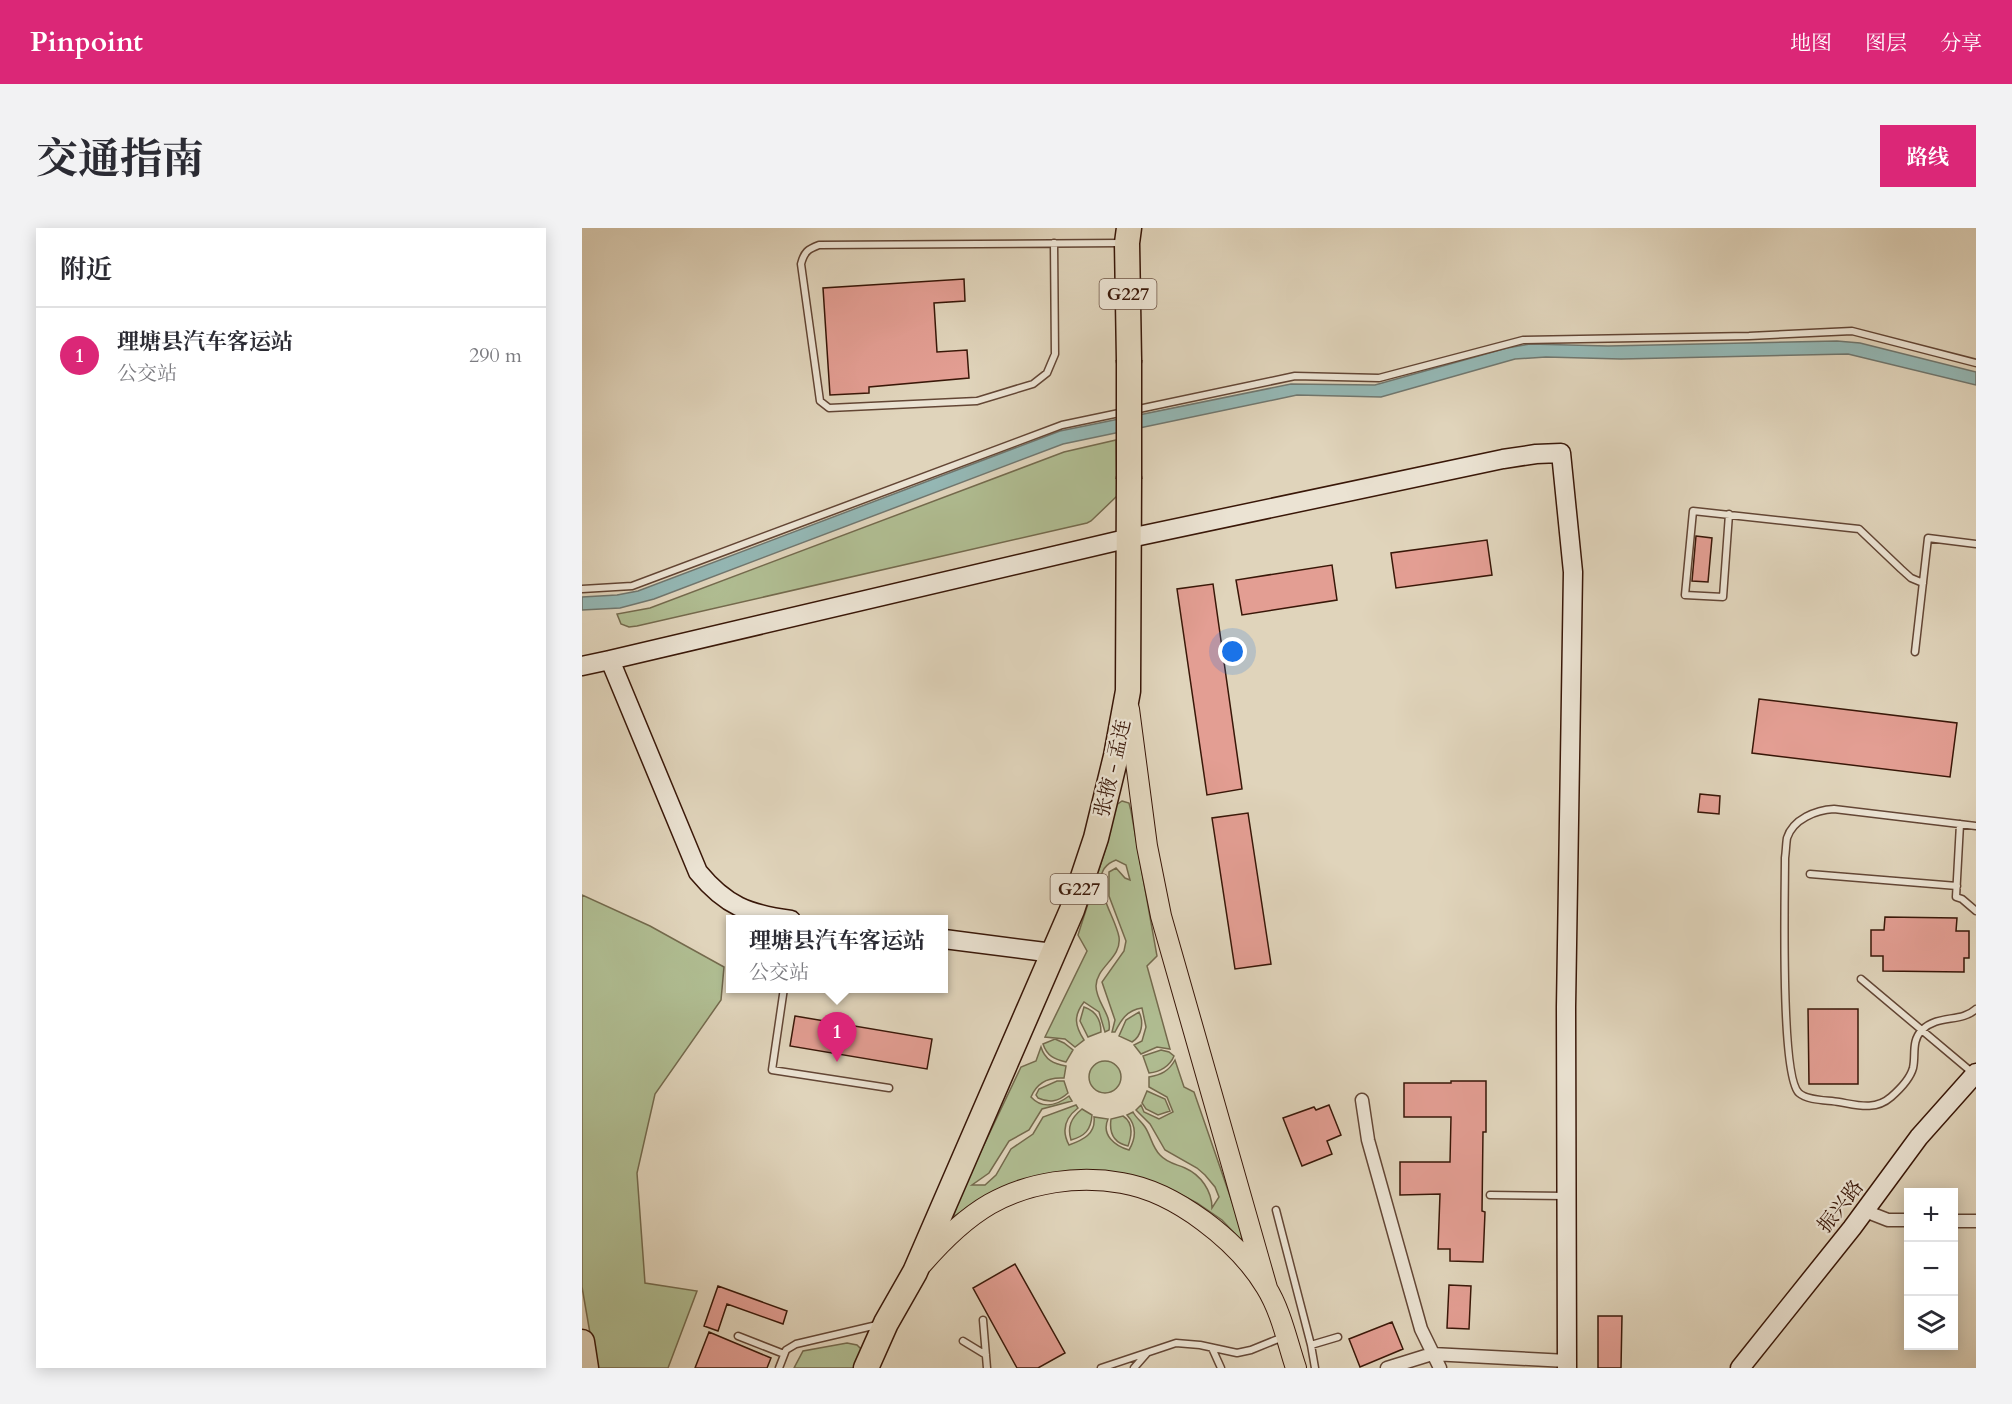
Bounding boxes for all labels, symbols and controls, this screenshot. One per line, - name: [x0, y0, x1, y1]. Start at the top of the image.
- text: Pinpoint: [30, 23, 143, 61]
- text: 地图: [1790, 29, 1832, 58]
- text: 图层: [1865, 29, 1907, 58]
- text: 分享: [1940, 29, 1982, 58]
- button: 路线: [1880, 125, 1976, 187]
- text: 交通指南: [36, 131, 204, 188]
- text: 附近: [60, 252, 112, 287]
- road number: G227: [1100, 279, 1156, 309]
- text: 理塘县汽车客运站: [117, 327, 293, 357]
- text: 1: [74, 342, 85, 369]
- text: 290 m: [469, 342, 522, 369]
- text: 公交站: [117, 360, 177, 387]
- your location: [1218, 637, 1247, 666]
- street label: 张掖 - 孟连: [1088, 717, 1137, 820]
- road number: G227: [1050, 874, 1108, 904]
- popup: [726, 915, 948, 993]
- text: 理塘县汽车客运站: [749, 926, 925, 956]
- text: 公交站: [749, 959, 809, 986]
- pin: 1: [818, 1012, 856, 1062]
- street label: 振兴路: [1811, 1174, 1870, 1238]
- map controls: [1904, 1188, 1958, 1350]
- button: +: [1904, 1188, 1958, 1242]
- button: −: [1904, 1242, 1958, 1296]
- button: layers: [1904, 1296, 1958, 1350]

